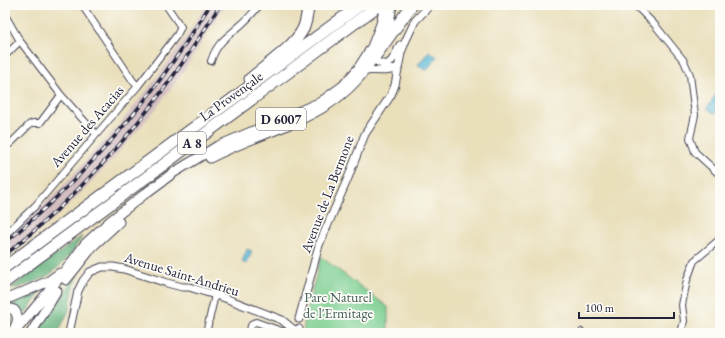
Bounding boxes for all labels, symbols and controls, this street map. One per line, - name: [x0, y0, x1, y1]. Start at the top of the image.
- street label: La Provençale: [196, 67, 267, 125]
- street label: Avenue des Acacias: [46, 81, 128, 171]
- road number: D 6007: [256, 108, 306, 130]
- road number: A 8: [178, 132, 206, 154]
- street label: Avenue de La Bermone: [296, 132, 358, 256]
- street label: Avenue Saint-Andrieu: [121, 248, 242, 300]
- park label: Parc Naturel de l'Ermitage: [303, 288, 374, 322]
- scale bar: [579, 294, 674, 320]
- text: 100 m: [585, 300, 615, 316]

